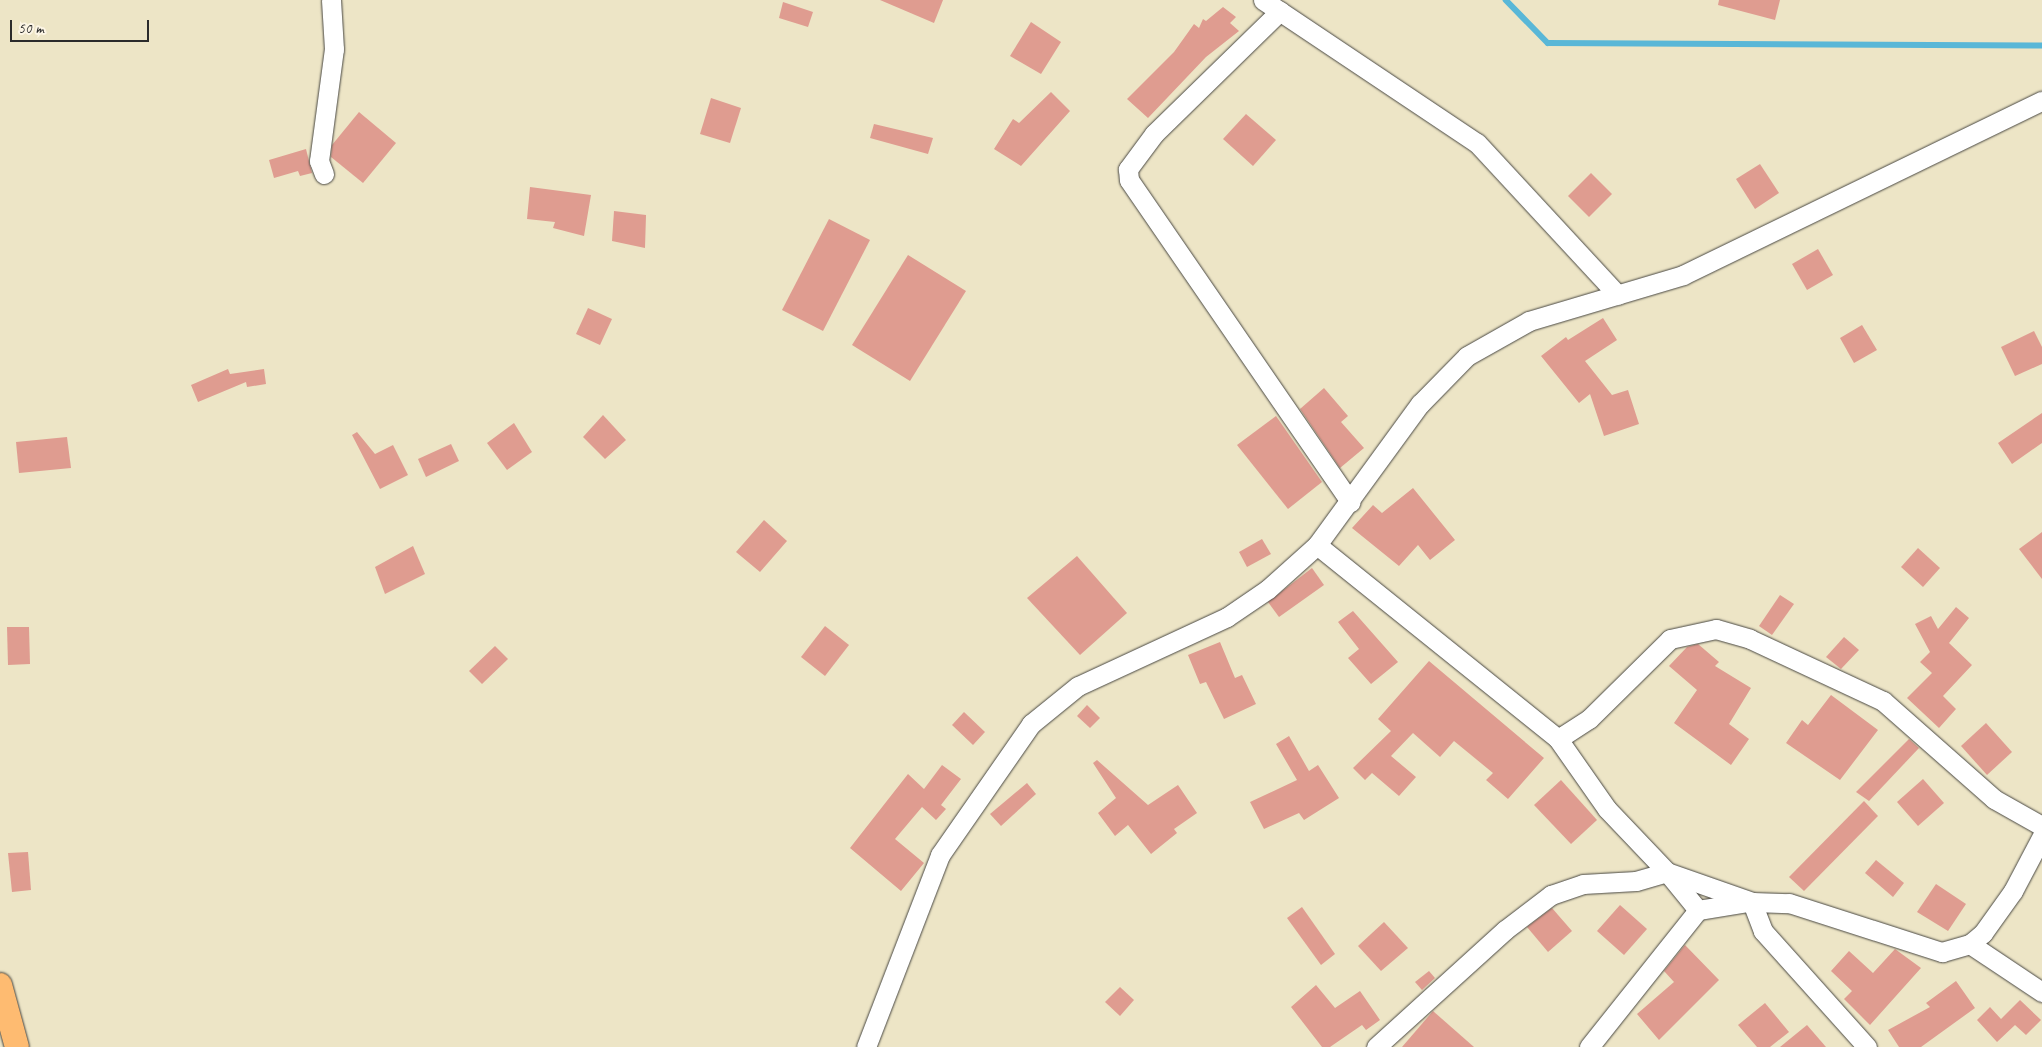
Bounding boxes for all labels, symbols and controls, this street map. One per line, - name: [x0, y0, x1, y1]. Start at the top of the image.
- scale bar: [12, 10, 151, 42]
- text: 50 m: [18, 19, 44, 38]

